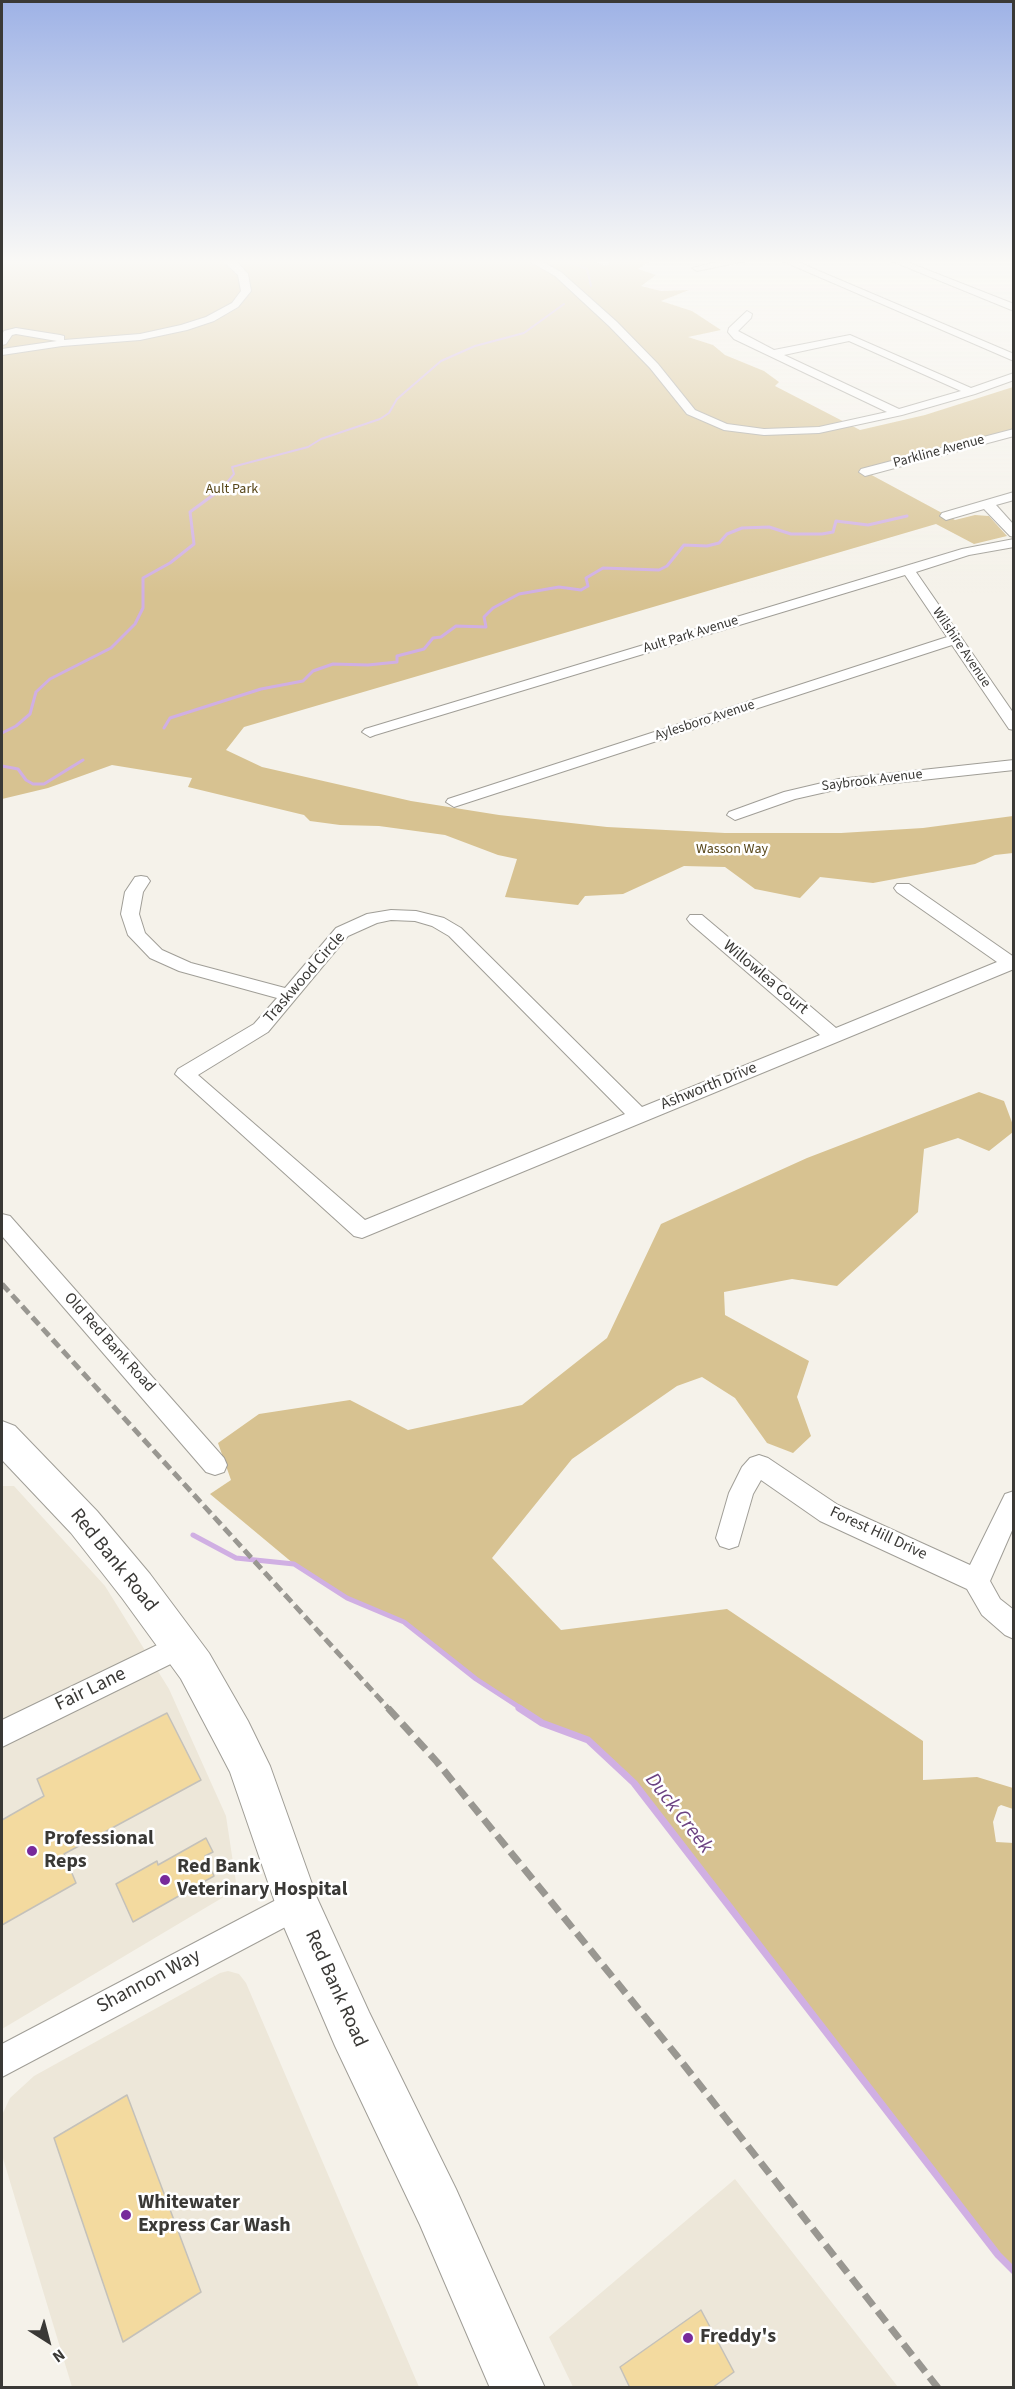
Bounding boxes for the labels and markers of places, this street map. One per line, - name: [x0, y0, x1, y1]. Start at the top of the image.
- place label: Professional Reps: [44, 1828, 154, 1875]
- marker: Professional Reps: [25, 1844, 39, 1858]
- place label: Red Bank Veterinary Hospital: [177, 1856, 347, 1903]
- marker: Red Bank Veterinary Hospital: [158, 1873, 172, 1887]
- place label: Whitewater Express Car Wash: [138, 2192, 291, 2239]
- marker: Whitewater Express Car Wash: [119, 2208, 133, 2222]
- place label: Freddy's: [700, 2326, 776, 2350]
- marker: Freddy's: [681, 2331, 695, 2345]

